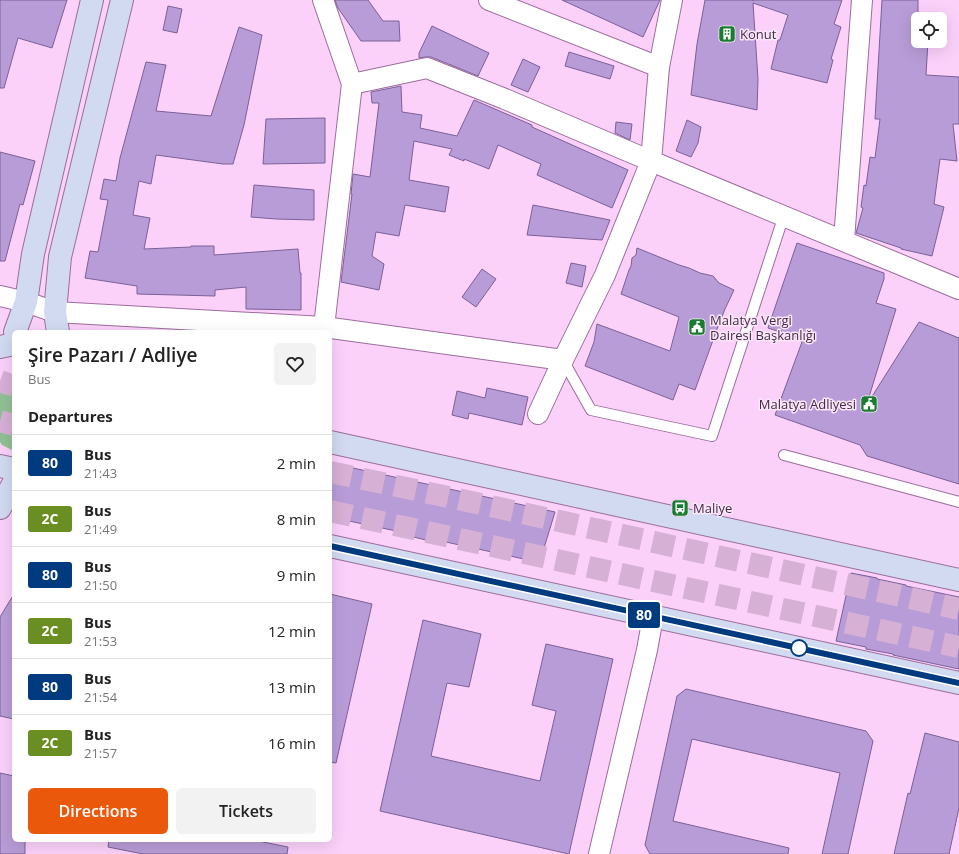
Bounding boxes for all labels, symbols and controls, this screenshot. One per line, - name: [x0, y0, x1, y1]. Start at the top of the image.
- map controls: [911, 12, 947, 48]
- button: locate: [911, 12, 947, 48]
- building icon: Konut: [717, 24, 737, 44]
- place label: Konut: [740, 25, 777, 43]
- place label: Malatya Vergi Dairesi Başkanlığı: [710, 311, 816, 344]
- public building icon: Malatya Vergi Dairesi Başkanlığı: [687, 317, 707, 337]
- text: Şire Pazarı / Adliye: [28, 342, 198, 368]
- button: heart: [274, 343, 316, 385]
- text: Bus: [28, 370, 51, 388]
- public building icon: Malatya Adliyesi: [859, 394, 879, 414]
- place label: Malatya Adliyesi: [759, 395, 856, 413]
- text: Departures: [28, 406, 113, 426]
- text: Bus: [84, 444, 111, 464]
- text: 80: [42, 453, 58, 472]
- text: 2 min: [277, 453, 316, 473]
- text: 21:43: [84, 464, 117, 482]
- bus stop icon: Maliye: [670, 498, 690, 518]
- place label: Maliye: [693, 499, 732, 517]
- text: Bus: [84, 500, 111, 520]
- text: 2C: [42, 509, 58, 528]
- text: 8 min: [277, 509, 316, 529]
- text: 21:49: [84, 520, 117, 538]
- text: Bus: [84, 556, 111, 576]
- text: 80: [42, 565, 58, 584]
- text: 9 min: [277, 565, 316, 585]
- text: 21:50: [84, 576, 117, 594]
- line badge: 80: [626, 602, 662, 628]
- text: 80: [636, 605, 652, 624]
- text: Bus: [84, 612, 111, 632]
- text: 2C: [42, 621, 58, 640]
- text: 12 min: [268, 621, 316, 641]
- text: 21:53: [84, 632, 117, 650]
- unlabelled marker: [790, 639, 808, 657]
- text: Bus: [84, 668, 111, 688]
- text: 80: [42, 677, 58, 696]
- text: 13 min: [268, 677, 316, 697]
- text: 21:54: [84, 688, 117, 706]
- text: Bus: [84, 724, 111, 744]
- text: 2C: [42, 733, 58, 752]
- text: 16 min: [268, 733, 316, 753]
- text: 21:57: [84, 744, 117, 762]
- button: Directions: [28, 788, 168, 834]
- button: Tickets: [176, 788, 316, 834]

